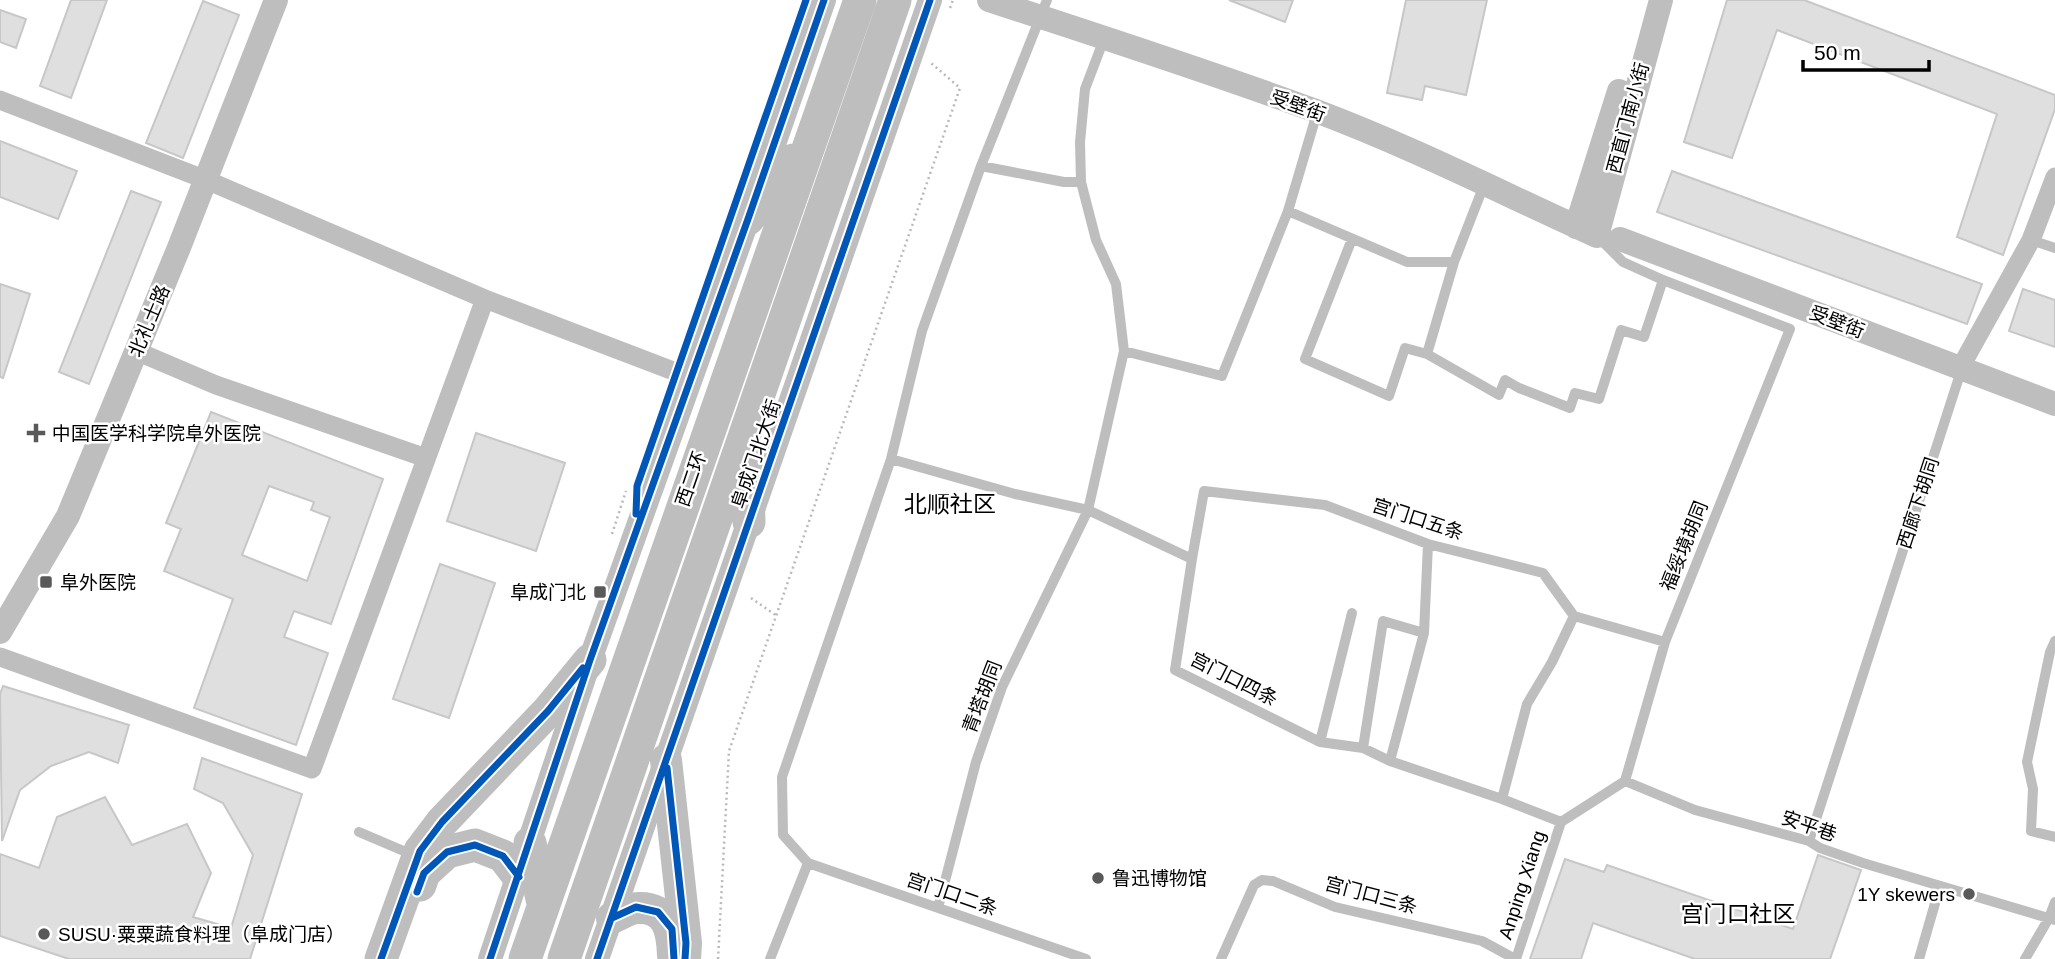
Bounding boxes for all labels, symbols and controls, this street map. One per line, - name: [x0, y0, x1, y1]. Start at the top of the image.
- scale bar: [1803, 28, 1929, 72]
- text: 50 m: [1814, 41, 1861, 64]
- street label: 西直门南小街: [1603, 60, 1653, 176]
- street label: 受壁街: [1268, 86, 1328, 126]
- street label: 北礼士路: [124, 282, 174, 360]
- street label: 受壁街: [1807, 302, 1867, 342]
- street label: 阜成门北大街: [728, 397, 784, 511]
- marker: 中国医学科学院阜外医院: [26, 423, 46, 443]
- place label: 中国医学科学院阜外医院: [52, 423, 261, 444]
- street label: 西二环: [672, 449, 710, 509]
- street label: 西廊下胡同: [1893, 455, 1943, 551]
- district label: 北顺社区: [904, 491, 996, 517]
- street label: 宫门口五条: [1370, 494, 1466, 544]
- street label: 福绥境胡同: [1656, 498, 1712, 594]
- place label: 阜外医院: [60, 572, 136, 593]
- marker: 阜外医院: [38, 574, 54, 590]
- place label: 阜成门北: [510, 582, 586, 603]
- marker: 阜成门北: [592, 584, 608, 600]
- street label: 宫门口四条: [1187, 648, 1281, 710]
- street label: 青塔胡同: [959, 658, 1005, 736]
- street label: 安平巷: [1779, 807, 1839, 845]
- street label: Anping Xiang: [1495, 828, 1549, 942]
- place label: 鲁迅博物馆: [1112, 868, 1207, 889]
- street label: 宫门口二条: [904, 869, 1000, 919]
- marker: 鲁迅博物馆: [1090, 870, 1106, 886]
- street label: 宫门口三条: [1322, 873, 1420, 917]
- place label: 1Y skewers: [1857, 884, 1955, 905]
- marker: 1Y skewers: [1961, 886, 1977, 902]
- district label: 宫门口社区: [1681, 901, 1796, 927]
- place label: SUSU·粟粟蔬食料理（阜成门店）: [58, 924, 345, 945]
- marker: SUSU·粟粟蔬食料理（阜成门店）: [36, 926, 52, 942]

